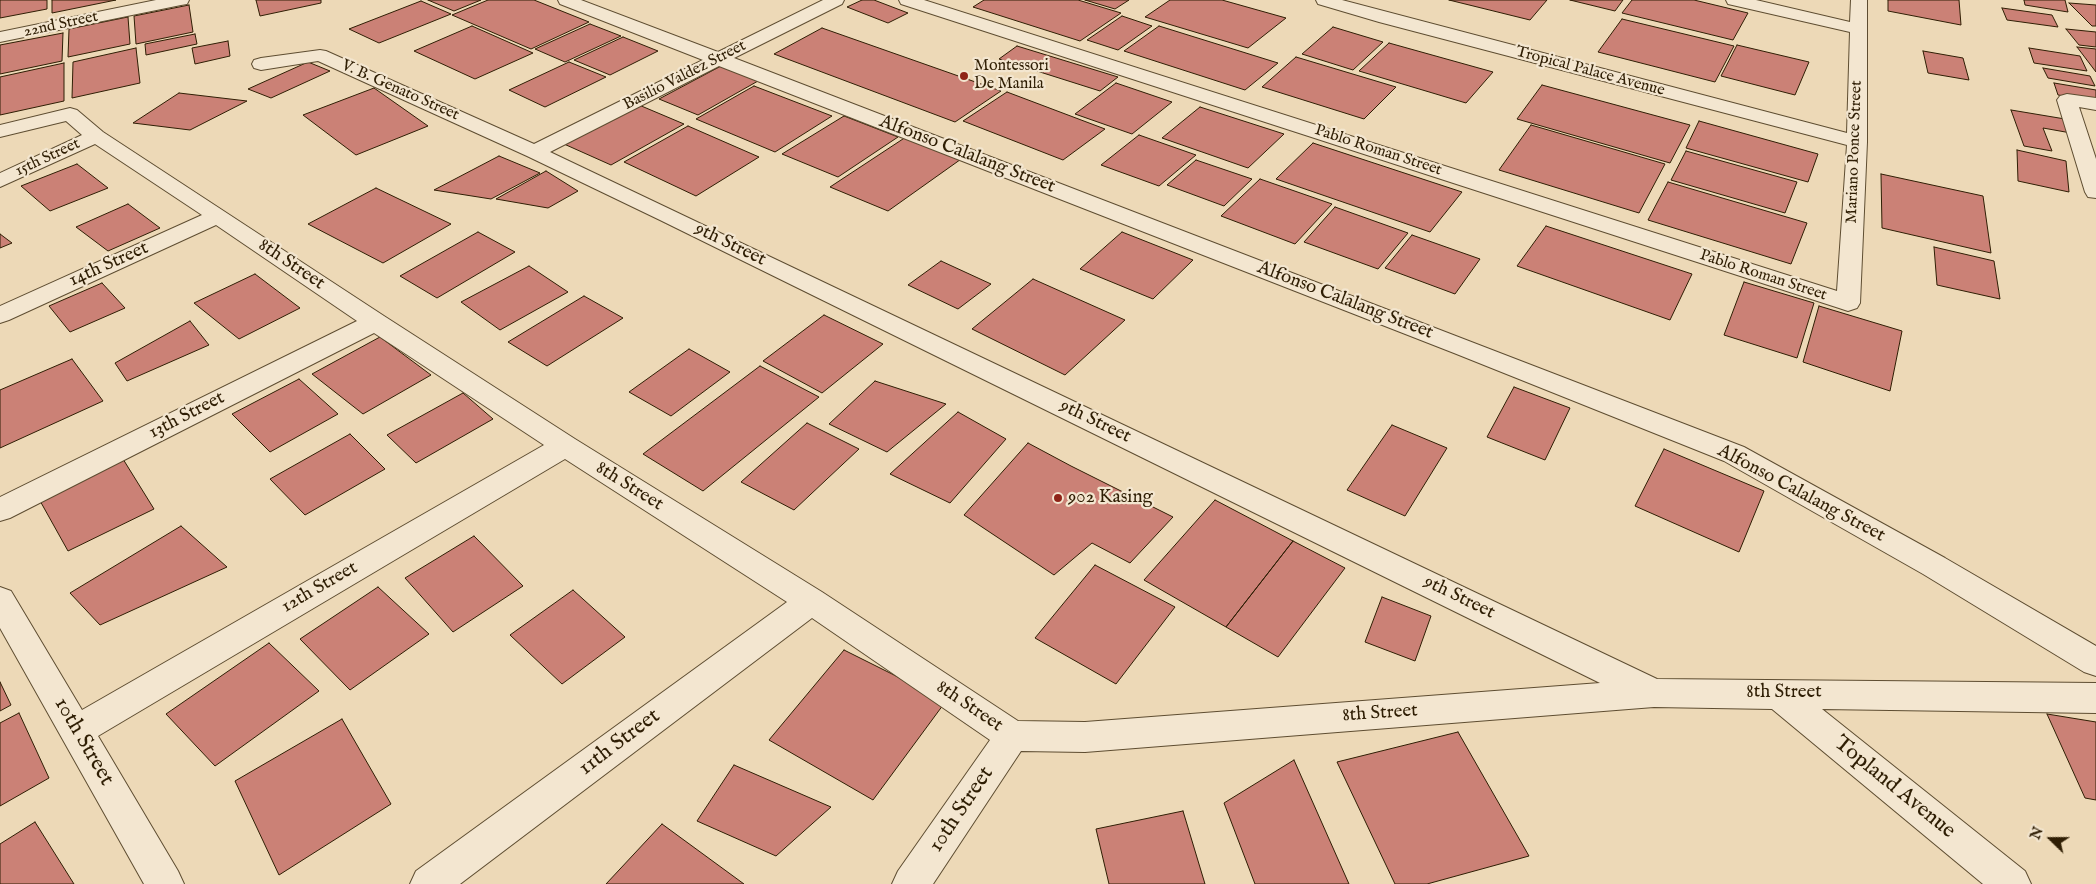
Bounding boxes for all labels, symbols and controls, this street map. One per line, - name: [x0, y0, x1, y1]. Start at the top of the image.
- street label: 22nd Street: [22, 8, 100, 42]
- street label: Basilio Valdez Street: [620, 37, 750, 115]
- street label: Tropical Palace Avenue: [1513, 43, 1667, 101]
- street label: V. B. Genato Street: [338, 56, 462, 126]
- place label: Montessori De Manila: [974, 57, 1049, 95]
- marker: Montessori De Manila: [958, 70, 970, 82]
- street label: Mariano Ponce Street: [1843, 80, 1867, 224]
- street label: Alfonso Calalang Street: [876, 111, 1058, 199]
- street label: Pablo Roman Street: [1312, 121, 1444, 181]
- street label: 15th Street: [13, 135, 83, 181]
- street label: 9th Street: [691, 218, 769, 272]
- street label: 8th Street: [253, 234, 329, 296]
- street label: 14th Street: [66, 237, 152, 293]
- street label: Pablo Roman Street: [1697, 246, 1829, 306]
- street label: Alfonso Calalang Street: [1254, 257, 1436, 345]
- street label: 13th Street: [145, 387, 229, 445]
- street label: 9th Street: [1056, 395, 1134, 449]
- street label: Alfonso Calalang Street: [1713, 440, 1889, 548]
- street label: 8th Street: [591, 457, 667, 517]
- place label: 902 Kasing: [1068, 487, 1153, 509]
- marker: 902 Kasing: [1052, 492, 1064, 504]
- street label: 12th Street: [278, 557, 362, 619]
- street label: 9th Street: [1420, 571, 1498, 625]
- street label: 8th Street: [931, 676, 1007, 738]
- street label: 8th Street: [1746, 682, 1822, 704]
- street label: 10th Street: [47, 693, 119, 791]
- street label: 8th Street: [1342, 700, 1418, 728]
- street label: 11th Street: [574, 704, 666, 782]
- street label: Topland Avenue: [1828, 731, 1960, 845]
- street label: 10th Street: [924, 762, 1000, 858]
- north arrow: [2026, 814, 2076, 864]
- text: N: [2026, 824, 2048, 842]

